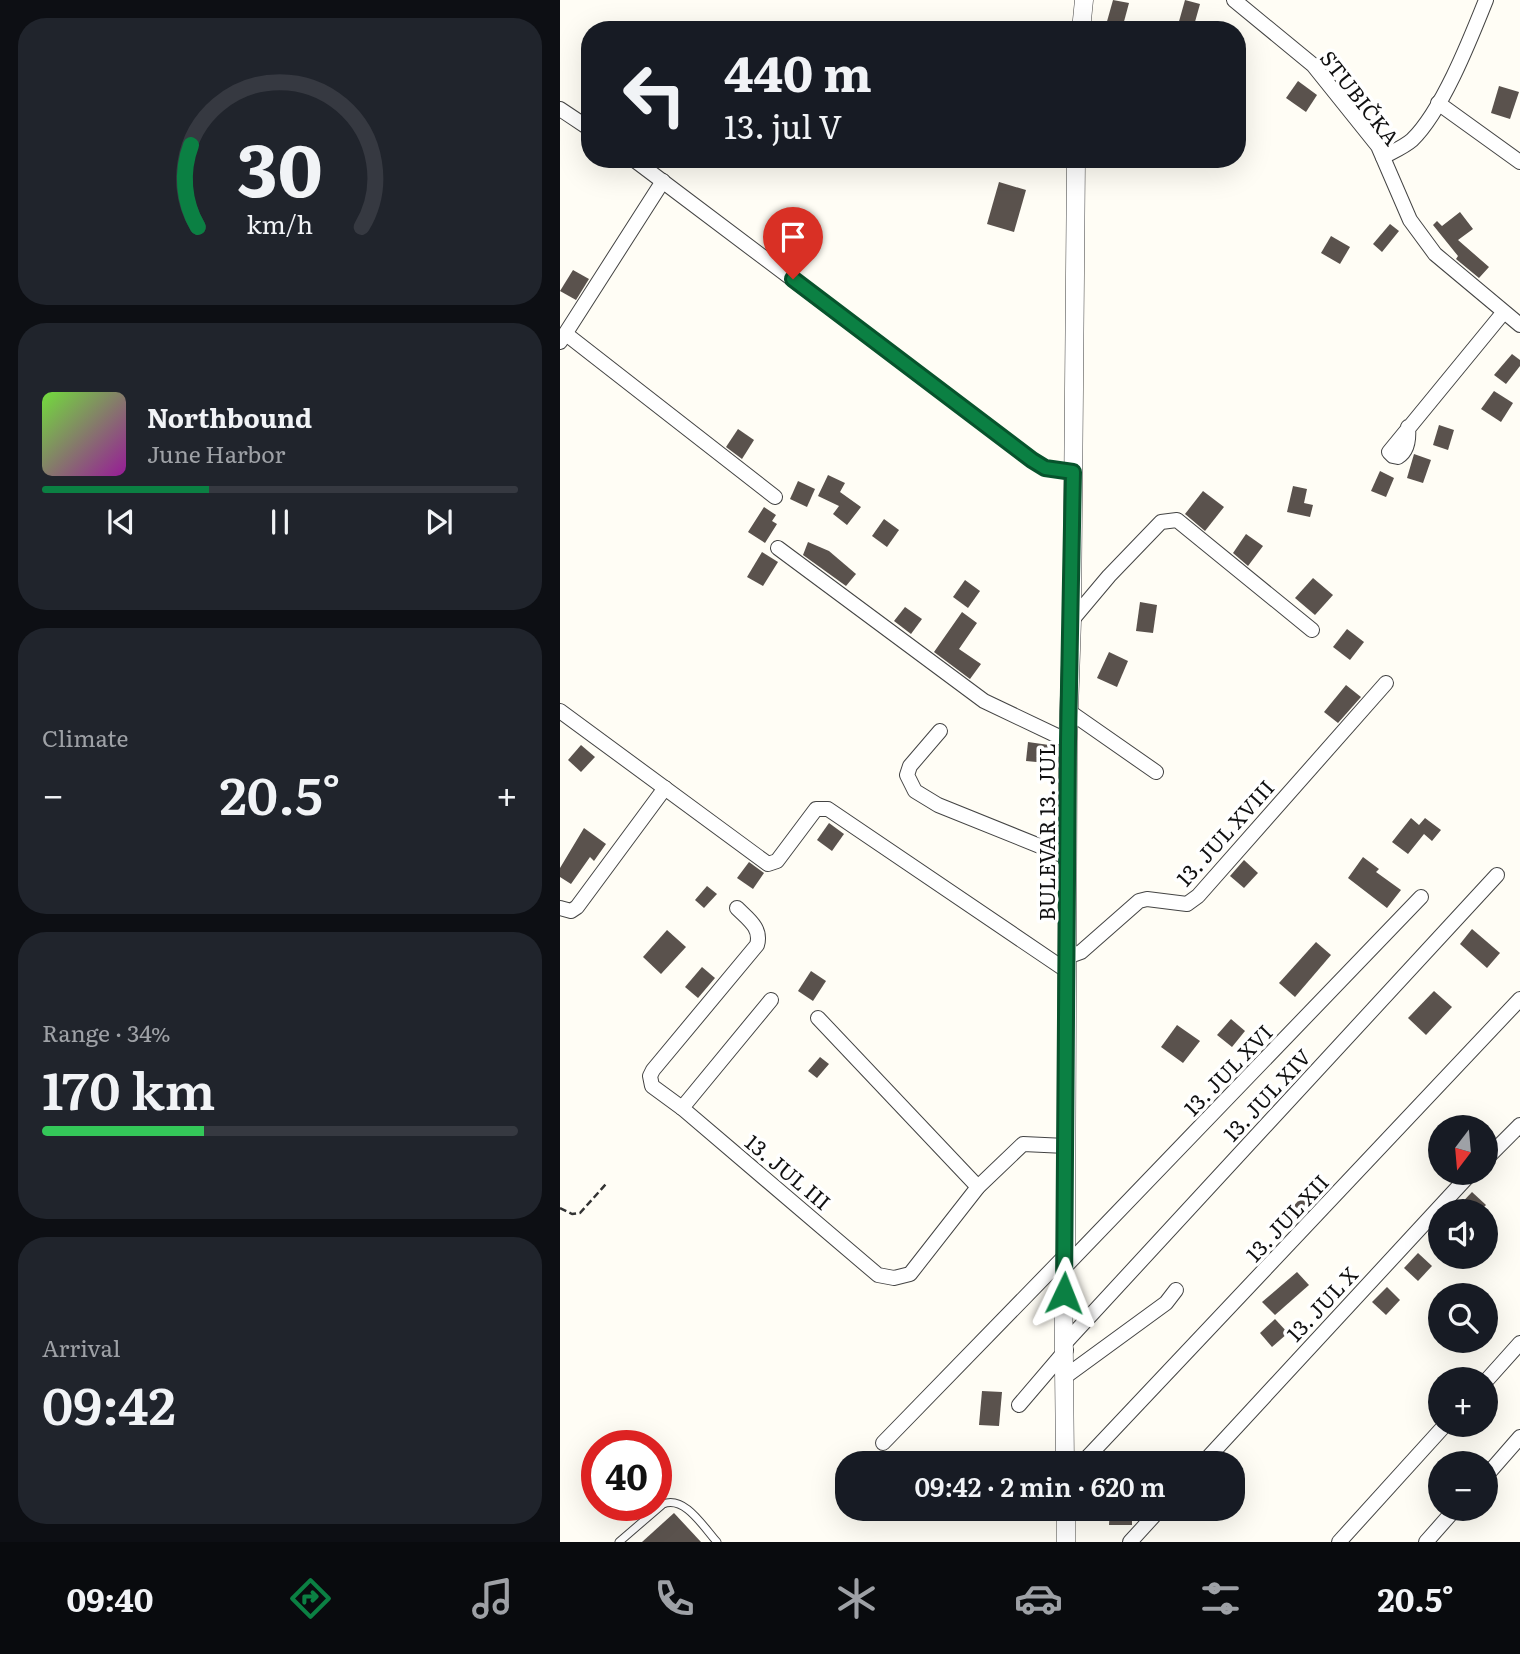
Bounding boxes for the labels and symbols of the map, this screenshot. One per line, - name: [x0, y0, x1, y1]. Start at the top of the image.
- street label: STUBIČKA: [1314, 43, 1408, 152]
- pin: [763, 207, 823, 279]
- street label: BULEVAR 13. JUL: [1030, 743, 1061, 921]
- street label: 13. JUL XVIII: [1168, 772, 1280, 892]
- street label: 13. JUL XVI: [1175, 1016, 1279, 1122]
- street label: 13. JUL XIV: [1215, 1041, 1317, 1147]
- north arrow: [1428, 1115, 1498, 1185]
- street label: 13. JUL III: [740, 1126, 838, 1216]
- street label: 13. JUL XII: [1237, 1166, 1335, 1268]
- position arrow: [1027, 1256, 1101, 1330]
- street label: 13. JUL X: [1278, 1259, 1364, 1347]
- speed limit sign: 40: [581, 1430, 672, 1521]

